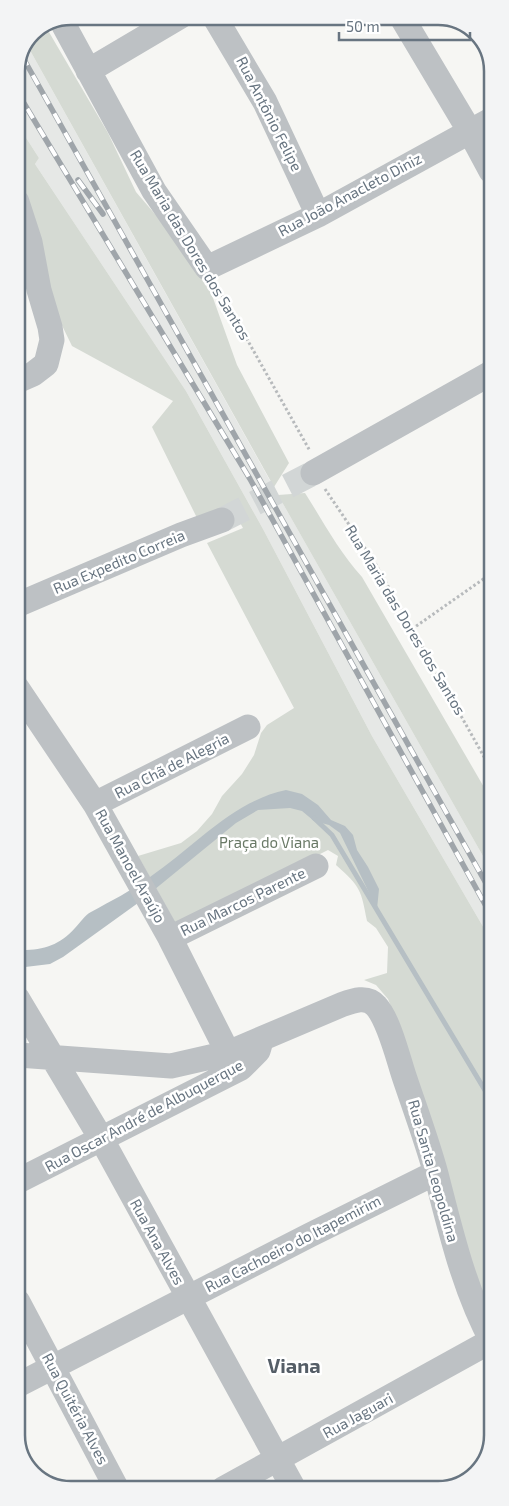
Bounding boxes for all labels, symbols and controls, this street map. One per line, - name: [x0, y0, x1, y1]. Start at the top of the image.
- scale bar: [339, 10, 470, 42]
- text: 50 m: [346, 17, 380, 35]
- street label: Rua Antônio Felipe: [233, 53, 307, 174]
- street label: Rua Maria das Dores dos Santos: [127, 146, 255, 343]
- street label: Rua João Anacleto Diniz: [275, 149, 424, 240]
- street label: Rua Maria das Dores dos Santos: [342, 521, 470, 718]
- street label: Rua Expedito Correia: [50, 525, 187, 597]
- street label: Rua Chã de Alegria: [111, 728, 232, 802]
- street label: Rua Manoel Araújo: [91, 805, 170, 926]
- park label: Praça do Viana: [219, 833, 319, 852]
- street label: Rua Marcos Parente: [177, 863, 308, 939]
- street label: Rua Oscar André de Albuquerque: [41, 1055, 246, 1175]
- street label: Rua Santa Leopoldina: [405, 1097, 463, 1244]
- street label: Rua Cachoeiro do Itapemirim: [202, 1191, 384, 1295]
- street label: Rua Ana Alves: [127, 1195, 189, 1288]
- street label: Rua Quitéria Alves: [38, 1350, 113, 1468]
- district label: Viana: [267, 1353, 321, 1377]
- street label: Rua Jaguari: [319, 1389, 396, 1442]

